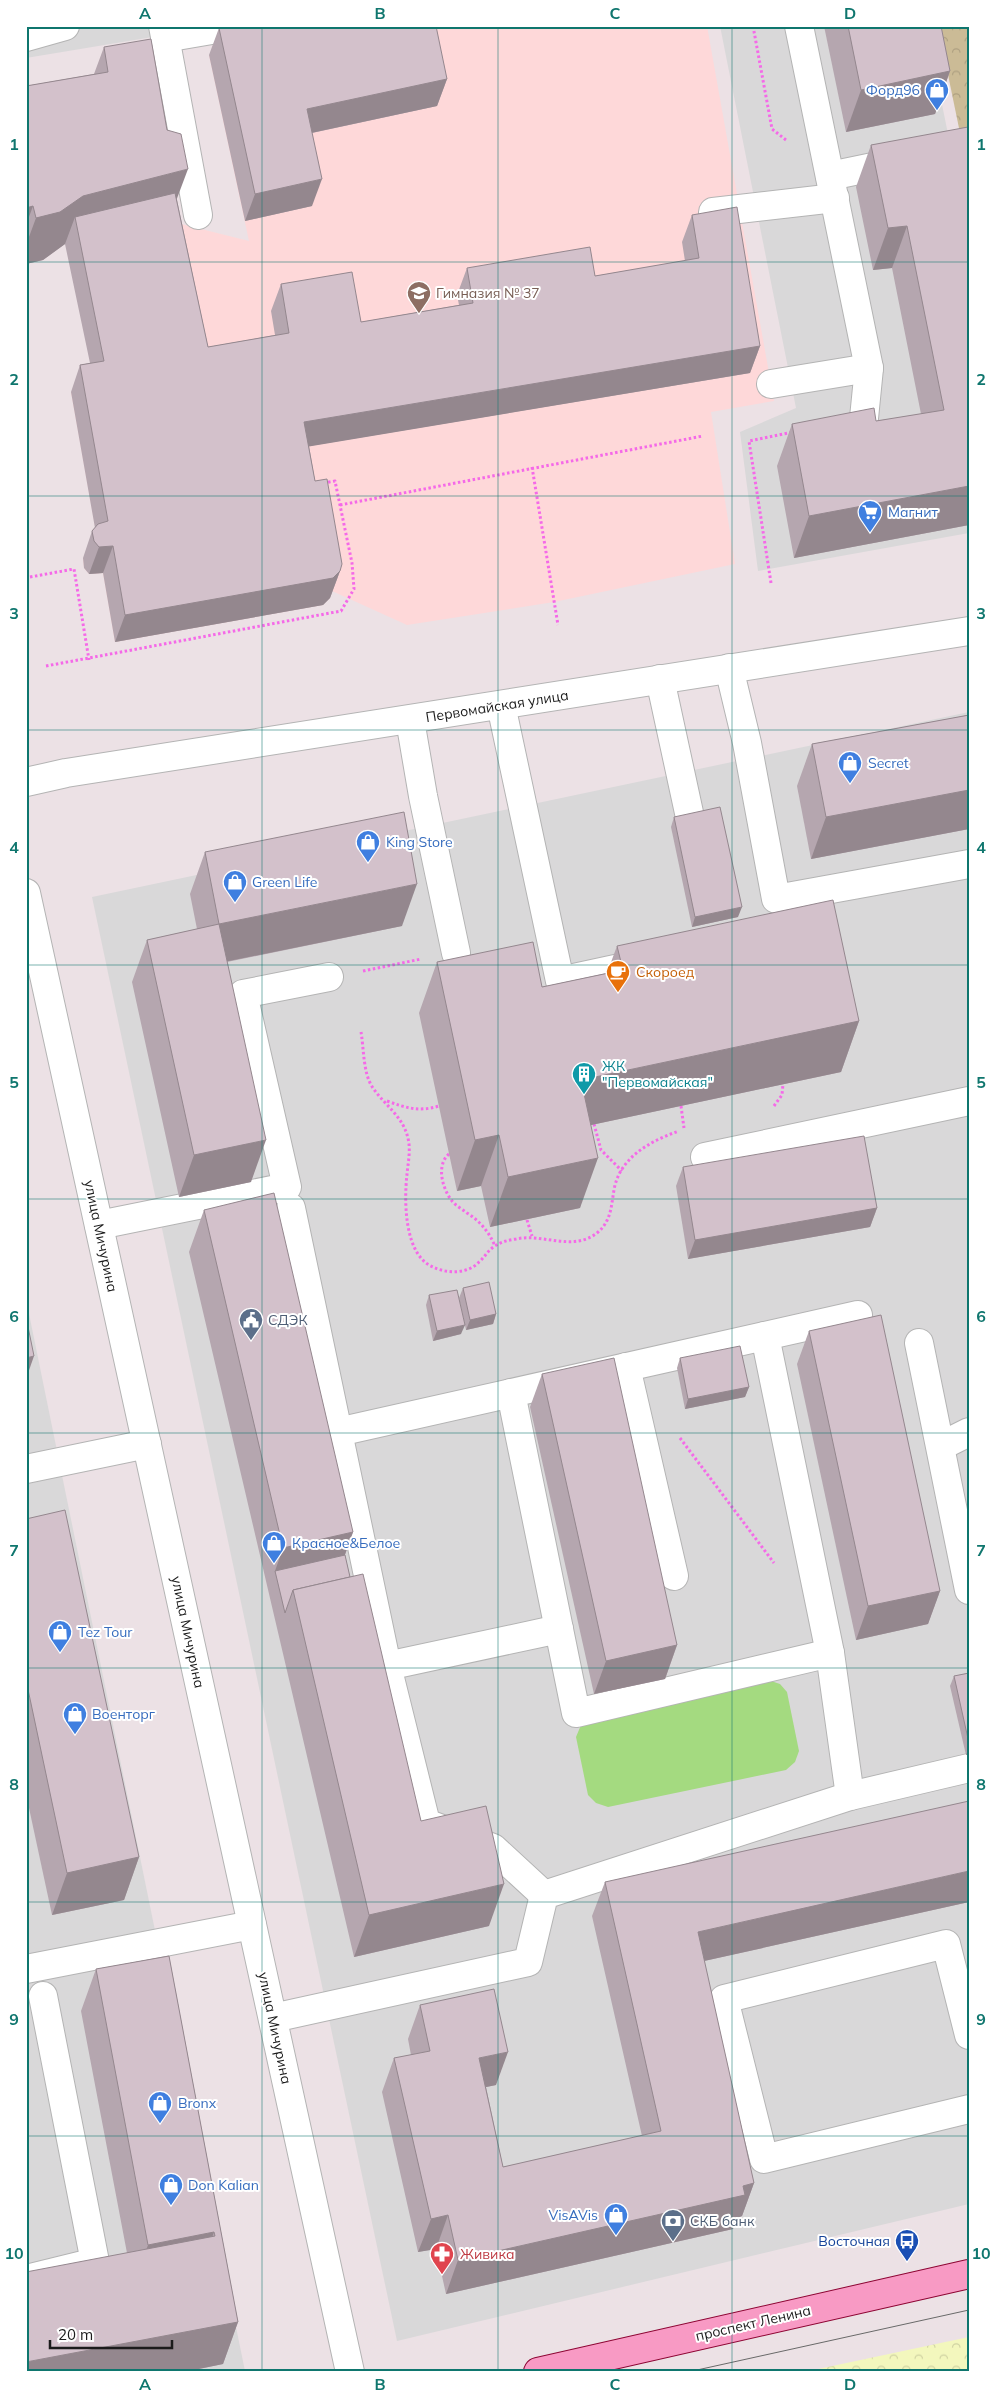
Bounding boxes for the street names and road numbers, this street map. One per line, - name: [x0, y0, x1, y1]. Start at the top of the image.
- street label: Первомайская улица: [424, 686, 570, 726]
- street label: улица Мичурина: [80, 1178, 122, 1294]
- street label: улица Мичурина: [167, 1574, 209, 1690]
- street label: улица Мичурина: [254, 1970, 296, 2086]
- street label: проспект Ленина: [694, 2301, 812, 2345]

